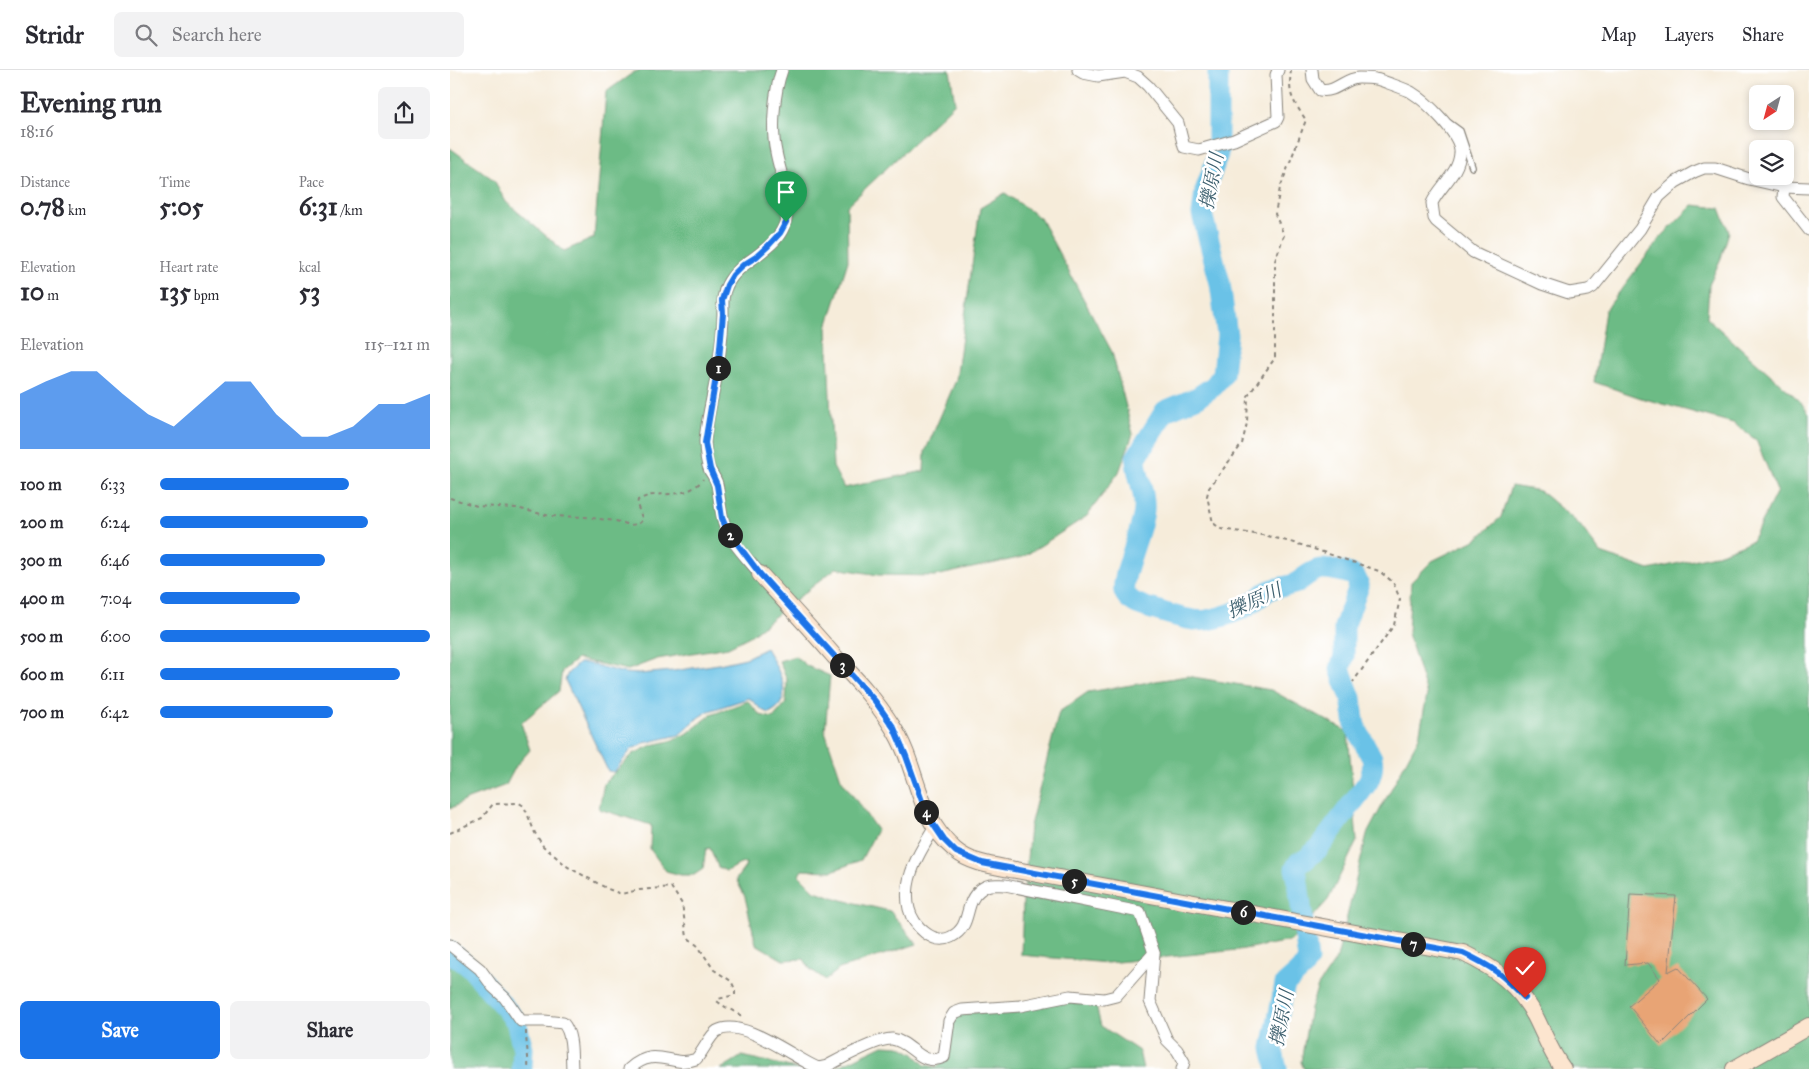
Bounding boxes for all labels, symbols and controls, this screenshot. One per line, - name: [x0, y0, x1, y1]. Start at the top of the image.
- search box: [114, 12, 464, 57]
- text: Stridr: [25, 20, 84, 50]
- icon: search: [132, 21, 160, 49]
- text: Search here: [172, 23, 262, 46]
- text: Map: [1601, 24, 1636, 46]
- text: Layers: [1664, 24, 1714, 46]
- text: Share: [1742, 24, 1784, 46]
- text: Evening run: [20, 85, 162, 120]
- north arrow: [1749, 85, 1794, 130]
- map controls: [1749, 85, 1794, 185]
- button: share: [378, 87, 430, 139]
- text: 18:16: [20, 122, 53, 141]
- button: layers: [1749, 140, 1794, 185]
- water label: 擽原川: [1195, 149, 1229, 211]
- pin: [765, 171, 807, 222]
- text: Distance: [20, 174, 70, 191]
- text: Time: [159, 174, 190, 191]
- text: Pace: [299, 174, 324, 191]
- icon: arrive: [772, 178, 800, 206]
- text: 0.78: [20, 191, 65, 222]
- text: 5:05: [159, 191, 203, 222]
- text: 6:31: [299, 191, 338, 222]
- text: km: [65, 202, 86, 219]
- text: /km: [338, 202, 363, 219]
- text: Elevation: [20, 259, 76, 276]
- text: Heart rate: [159, 259, 218, 276]
- text: kcal: [299, 259, 321, 276]
- text: 10: [20, 276, 44, 307]
- text: 135: [159, 276, 191, 307]
- text: 53: [299, 276, 320, 307]
- text: m: [44, 287, 59, 304]
- text: bpm: [191, 287, 219, 304]
- text: Elevation: [20, 335, 84, 354]
- text: 115–121 m: [364, 335, 430, 354]
- pin: 1: [706, 356, 730, 380]
- text: 1: [716, 360, 721, 377]
- text: 100 m: [20, 475, 62, 494]
- text: 6:33: [100, 475, 125, 494]
- text: 200 m: [20, 513, 63, 532]
- text: 6:24: [100, 513, 129, 532]
- pin: 2: [718, 522, 742, 548]
- text: 2: [727, 527, 734, 544]
- text: 300 m: [20, 551, 62, 570]
- text: 6:46: [100, 551, 129, 570]
- water label: 擽原川: [1223, 578, 1287, 623]
- text: 400 m: [20, 589, 64, 608]
- text: 7:04: [100, 589, 131, 608]
- text: 500 m: [20, 627, 63, 646]
- text: 6:00: [100, 627, 131, 646]
- pin: 3: [830, 652, 854, 678]
- text: 3: [840, 657, 845, 674]
- text: 600 m: [20, 665, 64, 684]
- text: 6:11: [100, 665, 125, 684]
- text: 700 m: [20, 703, 64, 722]
- text: 6:42: [100, 703, 129, 722]
- pin: 4: [914, 800, 938, 824]
- text: 4: [923, 804, 930, 821]
- pin: 5: [1062, 868, 1086, 894]
- text: 5: [1071, 873, 1078, 890]
- pin: 6: [1230, 900, 1256, 924]
- text: 6: [1240, 904, 1247, 921]
- pin: 7: [1400, 932, 1426, 956]
- text: 7: [1410, 936, 1417, 953]
- pin: [1504, 947, 1546, 998]
- icon: check: [1511, 954, 1539, 982]
- water label: 擽原川: [1265, 986, 1299, 1048]
- button: Save: [20, 1001, 220, 1059]
- button: Share: [230, 1001, 430, 1059]

